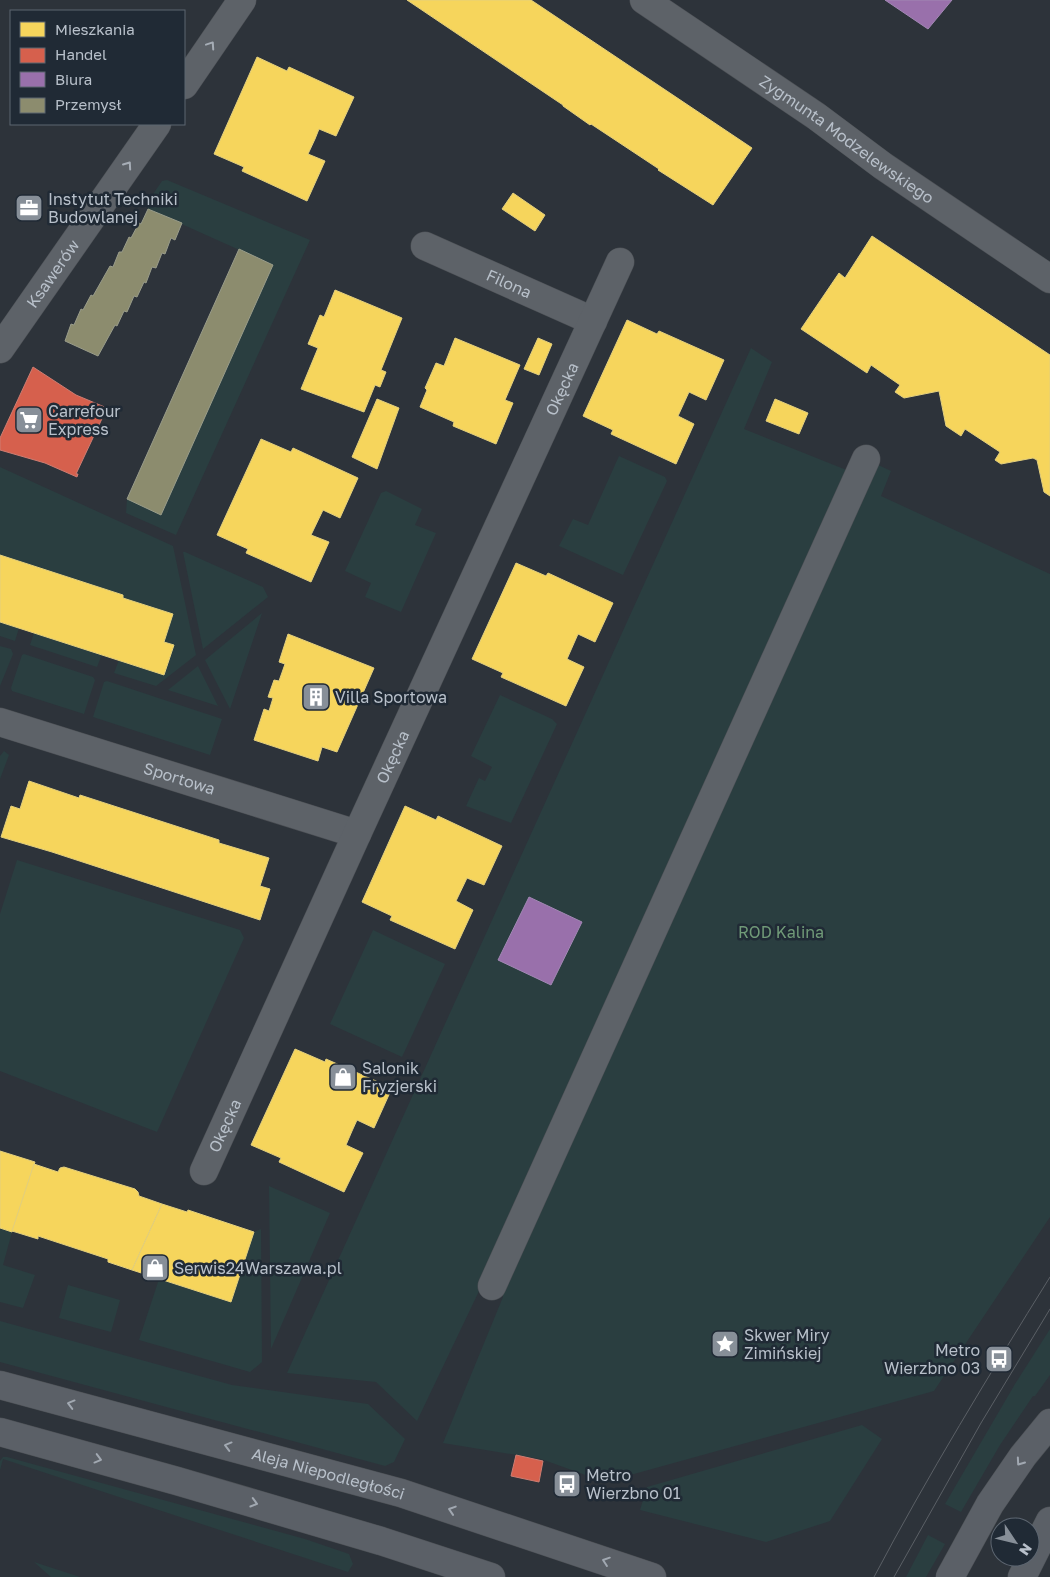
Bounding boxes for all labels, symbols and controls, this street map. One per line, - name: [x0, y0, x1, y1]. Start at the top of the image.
- legend: [10, 10, 185, 125]
- text: Mieszkania: [55, 20, 135, 38]
- one-way arrow: [205, 41, 214, 50]
- text: Handel: [55, 45, 107, 63]
- text: Biura: [55, 70, 92, 88]
- street label: Zygmunta Modzelewskiego: [756, 71, 938, 208]
- text: Przemysł: [55, 95, 122, 113]
- one-way arrow: [122, 162, 131, 171]
- place label: Instytut Techniki Budowlanej: [48, 189, 178, 227]
- office icon: Instytut Techniki Budowlanej: [14, 193, 44, 223]
- street label: Ksawerów: [22, 235, 83, 312]
- street label: Filona: [483, 265, 535, 302]
- street label: Okęcka: [541, 359, 583, 419]
- place label: Carrefour Express: [48, 401, 121, 439]
- supermarket icon: Carrefour Express: [14, 405, 44, 435]
- building icon: Villa Sportowa: [301, 682, 331, 712]
- place label: Villa Sportowa: [335, 687, 447, 707]
- street label: Okęcka: [372, 727, 413, 787]
- street label: Sportowa: [141, 758, 218, 799]
- park label: ROD Kalina: [738, 922, 824, 942]
- place label: Salonik Fryzjerski: [362, 1058, 437, 1096]
- shop icon: Salonik Fryzjerski: [328, 1062, 358, 1092]
- street label: Okęcka: [204, 1096, 245, 1155]
- shop icon: Serwis24Warszawa.pl: [140, 1253, 170, 1283]
- place label: Serwis24Warszawa.pl: [174, 1258, 342, 1278]
- place label: Skwer Miry Zimińskiej: [744, 1325, 830, 1363]
- place icon: Skwer Miry Zimińskiej: [710, 1329, 740, 1359]
- place label: Metro Wierzbno 03: [884, 1340, 980, 1378]
- bus stop icon: Metro Wierzbno 03: [984, 1344, 1014, 1374]
- one-way arrow: [67, 1399, 76, 1410]
- one-way arrow: [225, 1442, 233, 1452]
- street label: Aleja Niepodległości: [250, 1443, 407, 1504]
- one-way arrow: [93, 1453, 101, 1463]
- one-way arrow: [1017, 1456, 1026, 1466]
- place label: Metro Wierzbno 01: [586, 1465, 681, 1503]
- bus stop icon: Metro Wierzbno 01: [552, 1469, 582, 1499]
- one-way arrow: [249, 1498, 257, 1508]
- one-way arrow: [448, 1506, 457, 1516]
- north arrow: [990, 1517, 1040, 1567]
- text: N: [1016, 1541, 1036, 1559]
- one-way arrow: [602, 1557, 611, 1567]

